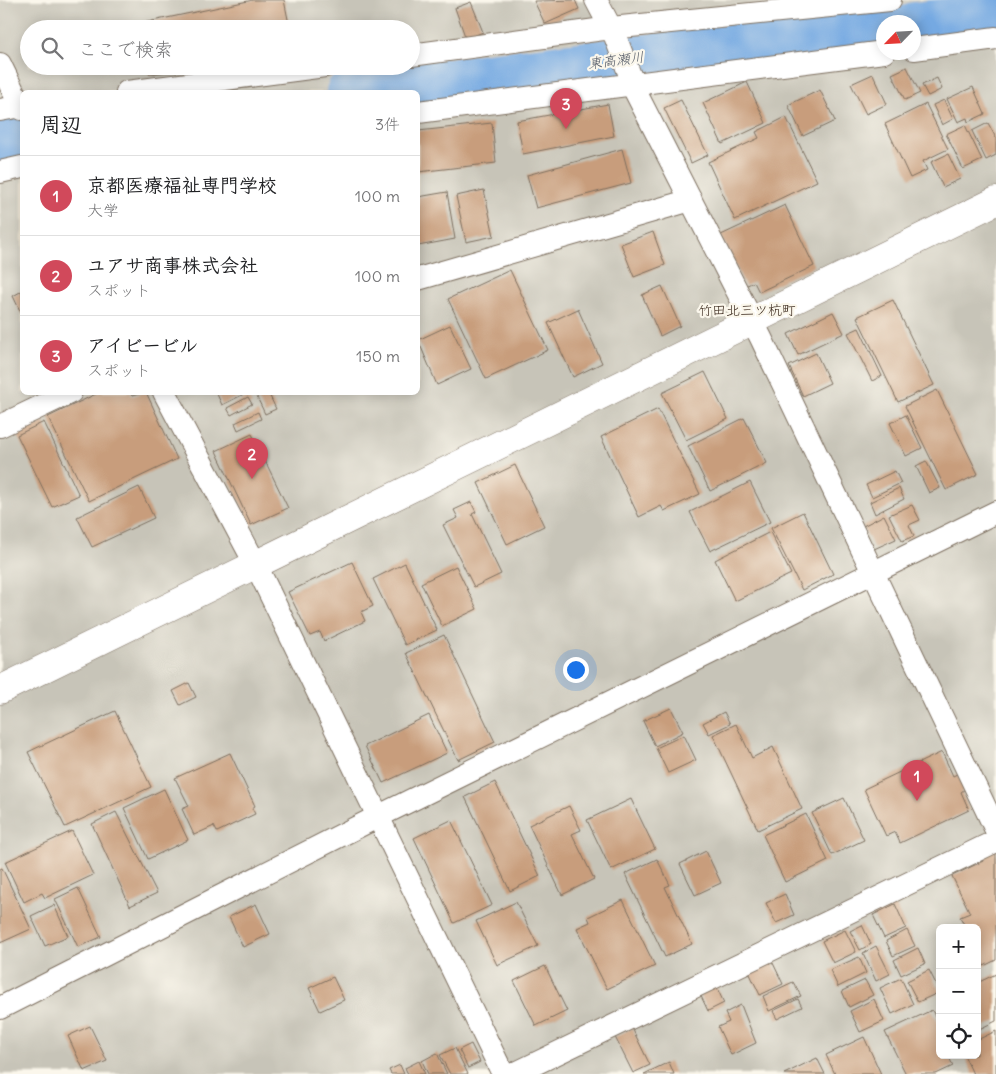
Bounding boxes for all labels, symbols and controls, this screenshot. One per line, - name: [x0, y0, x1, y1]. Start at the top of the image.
- north arrow: [876, 15, 921, 60]
- search box: [20, 20, 420, 75]
- icon: search: [38, 34, 66, 62]
- text: ここで検索: [78, 37, 173, 61]
- water label: 東高瀬川: [587, 48, 645, 72]
- pin: 3: [550, 88, 582, 129]
- text: 周辺: [40, 111, 82, 138]
- text: 3件: [375, 114, 400, 134]
- text: 京都医療福祉専門学校: [87, 173, 277, 197]
- text: 1: [53, 186, 59, 206]
- text: 100 m: [355, 186, 400, 206]
- text: 大学: [87, 200, 119, 220]
- text: ユアサ商事株式会社: [87, 253, 258, 277]
- text: 2: [52, 266, 60, 286]
- text: 100 m: [355, 266, 400, 286]
- text: スポット: [87, 280, 151, 300]
- district label: 竹田北三ツ杭町: [698, 301, 796, 319]
- text: アイビービル: [87, 333, 198, 357]
- text: 3: [51, 346, 61, 366]
- text: 150 m: [356, 346, 400, 366]
- text: スポット: [87, 360, 151, 380]
- pin: 2: [236, 438, 268, 479]
- your location: [563, 657, 589, 683]
- pin: 1: [901, 760, 933, 801]
- map controls: [936, 924, 981, 1059]
- button: +: [936, 924, 981, 969]
- button: −: [936, 969, 981, 1014]
- button: locate: [936, 1014, 981, 1059]

